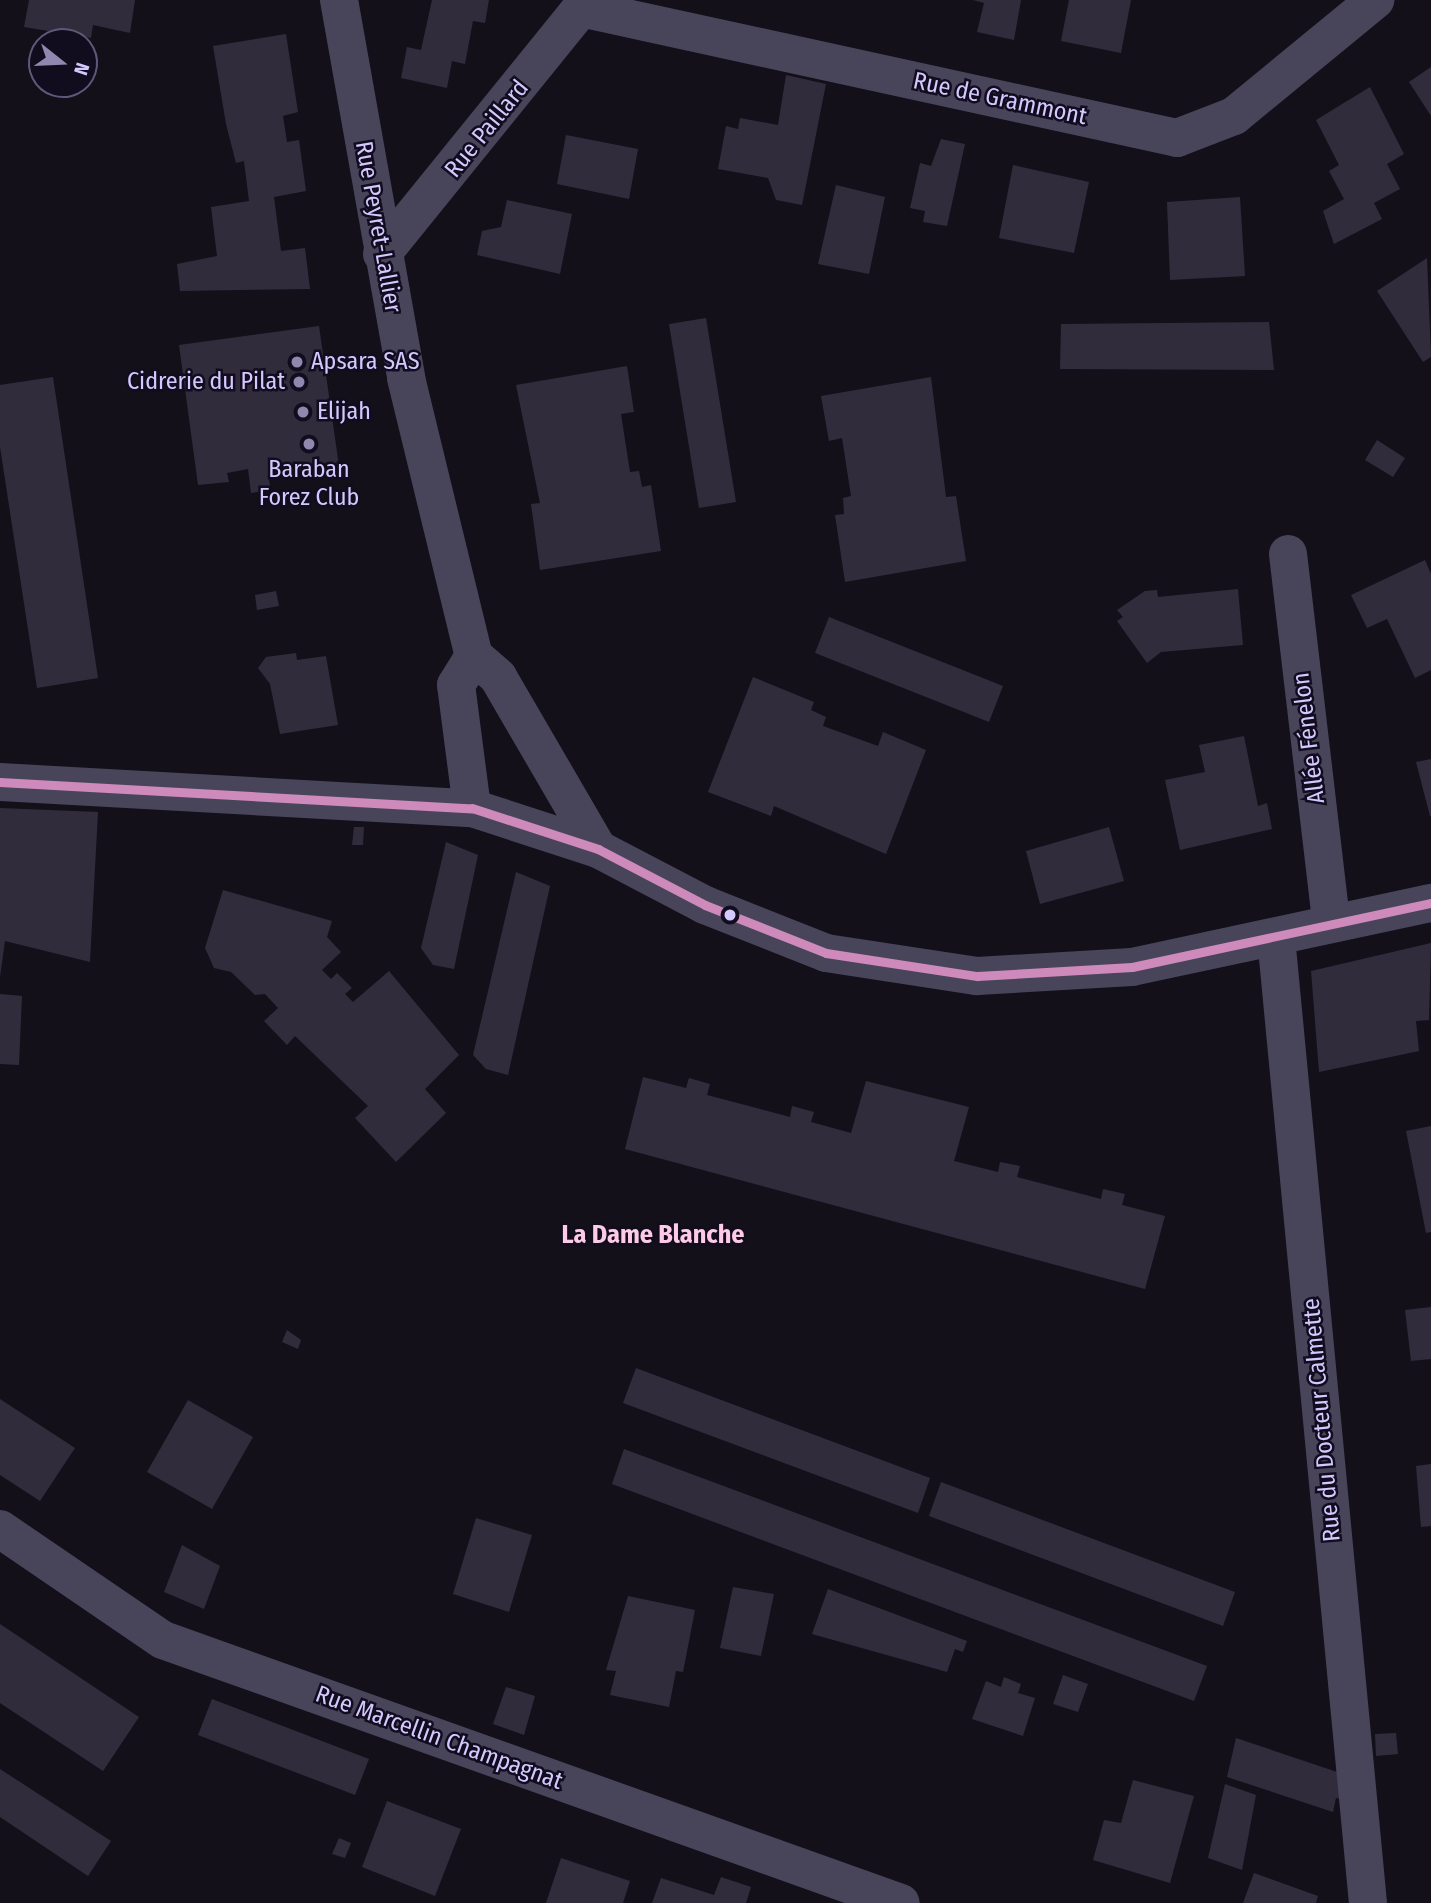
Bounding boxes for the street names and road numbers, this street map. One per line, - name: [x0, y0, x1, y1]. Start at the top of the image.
- street label: Rue de Grammont: [911, 67, 1089, 131]
- street label: Rue Paillard: [439, 74, 535, 184]
- street label: Rue Peyret-Lallier: [349, 139, 407, 315]
- street label: Allée Fénelon: [1287, 671, 1331, 805]
- street label: Rue du Docteur Calmette: [1297, 1297, 1347, 1543]
- street label: Rue Marcellin Champagnat: [312, 1680, 566, 1796]

